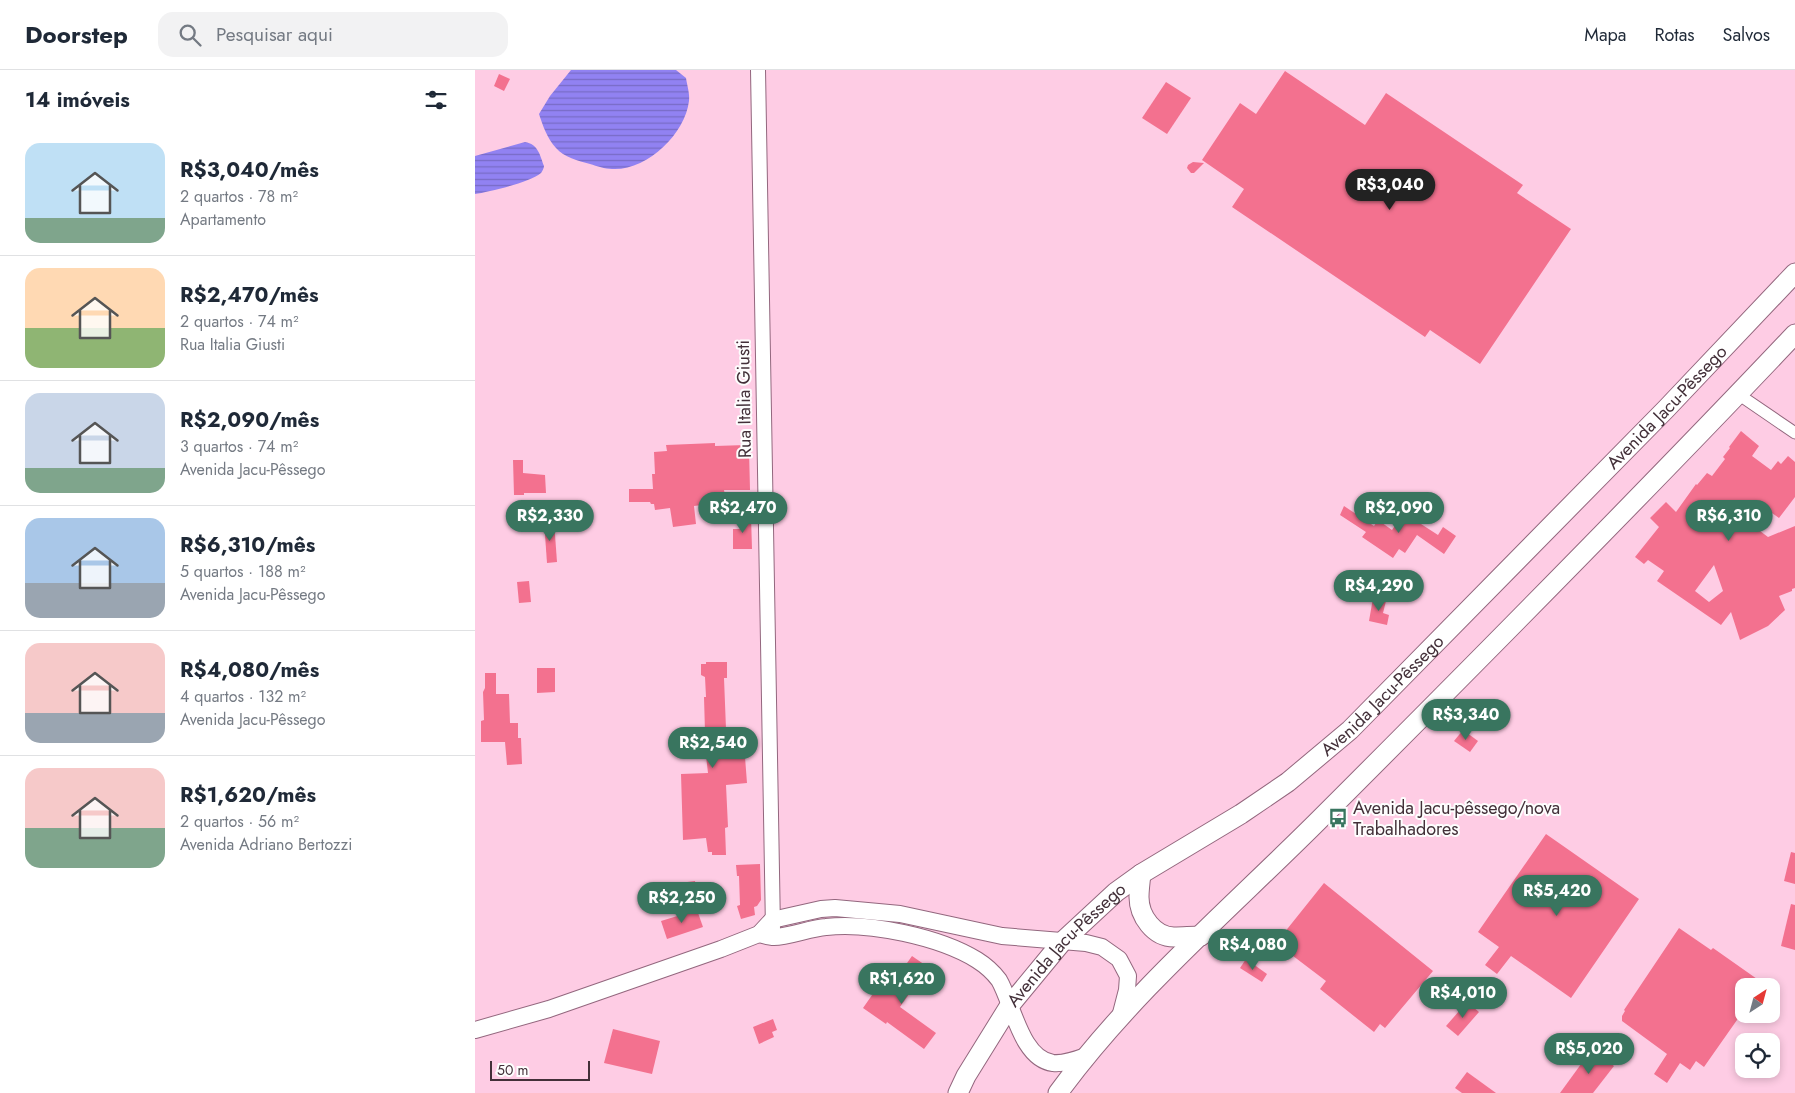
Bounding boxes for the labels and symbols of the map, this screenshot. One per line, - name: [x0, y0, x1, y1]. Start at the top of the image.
- pin: R$3,040: [1344, 168, 1436, 211]
- street label: Avenida Jacu-Pêssego: [1601, 339, 1733, 475]
- street label: Rua Italia Giusti: [730, 340, 758, 458]
- pin: R$2,470: [697, 492, 789, 534]
- pin: R$2,090: [1353, 492, 1445, 534]
- pin: R$2,330: [504, 500, 596, 542]
- pin: R$6,310: [1683, 500, 1775, 542]
- pin: R$4,290: [1333, 570, 1425, 612]
- street label: Avenida Jacu-Pêssego: [1315, 629, 1450, 762]
- pin: R$3,340: [1420, 698, 1512, 741]
- pin: R$2,540: [667, 726, 759, 769]
- place label: Avenida Jacu-pêssego/nova Trabalhadores: [1353, 795, 1560, 842]
- bus stop icon: Avenida Jacu-pêssego/nova Trabalhadores: [1327, 807, 1349, 829]
- pin: R$5,420: [1511, 874, 1603, 917]
- street label: Avenida Jacu-Pêssego: [1000, 876, 1131, 1013]
- pin: R$2,250: [636, 882, 728, 924]
- pin: R$4,080: [1207, 928, 1299, 971]
- pin: R$1,620: [856, 962, 948, 1005]
- pin: R$4,010: [1417, 976, 1509, 1019]
- north arrow: [1735, 978, 1780, 1022]
- pin: R$5,020: [1543, 1032, 1635, 1075]
- scale bar: [490, 1058, 590, 1081]

